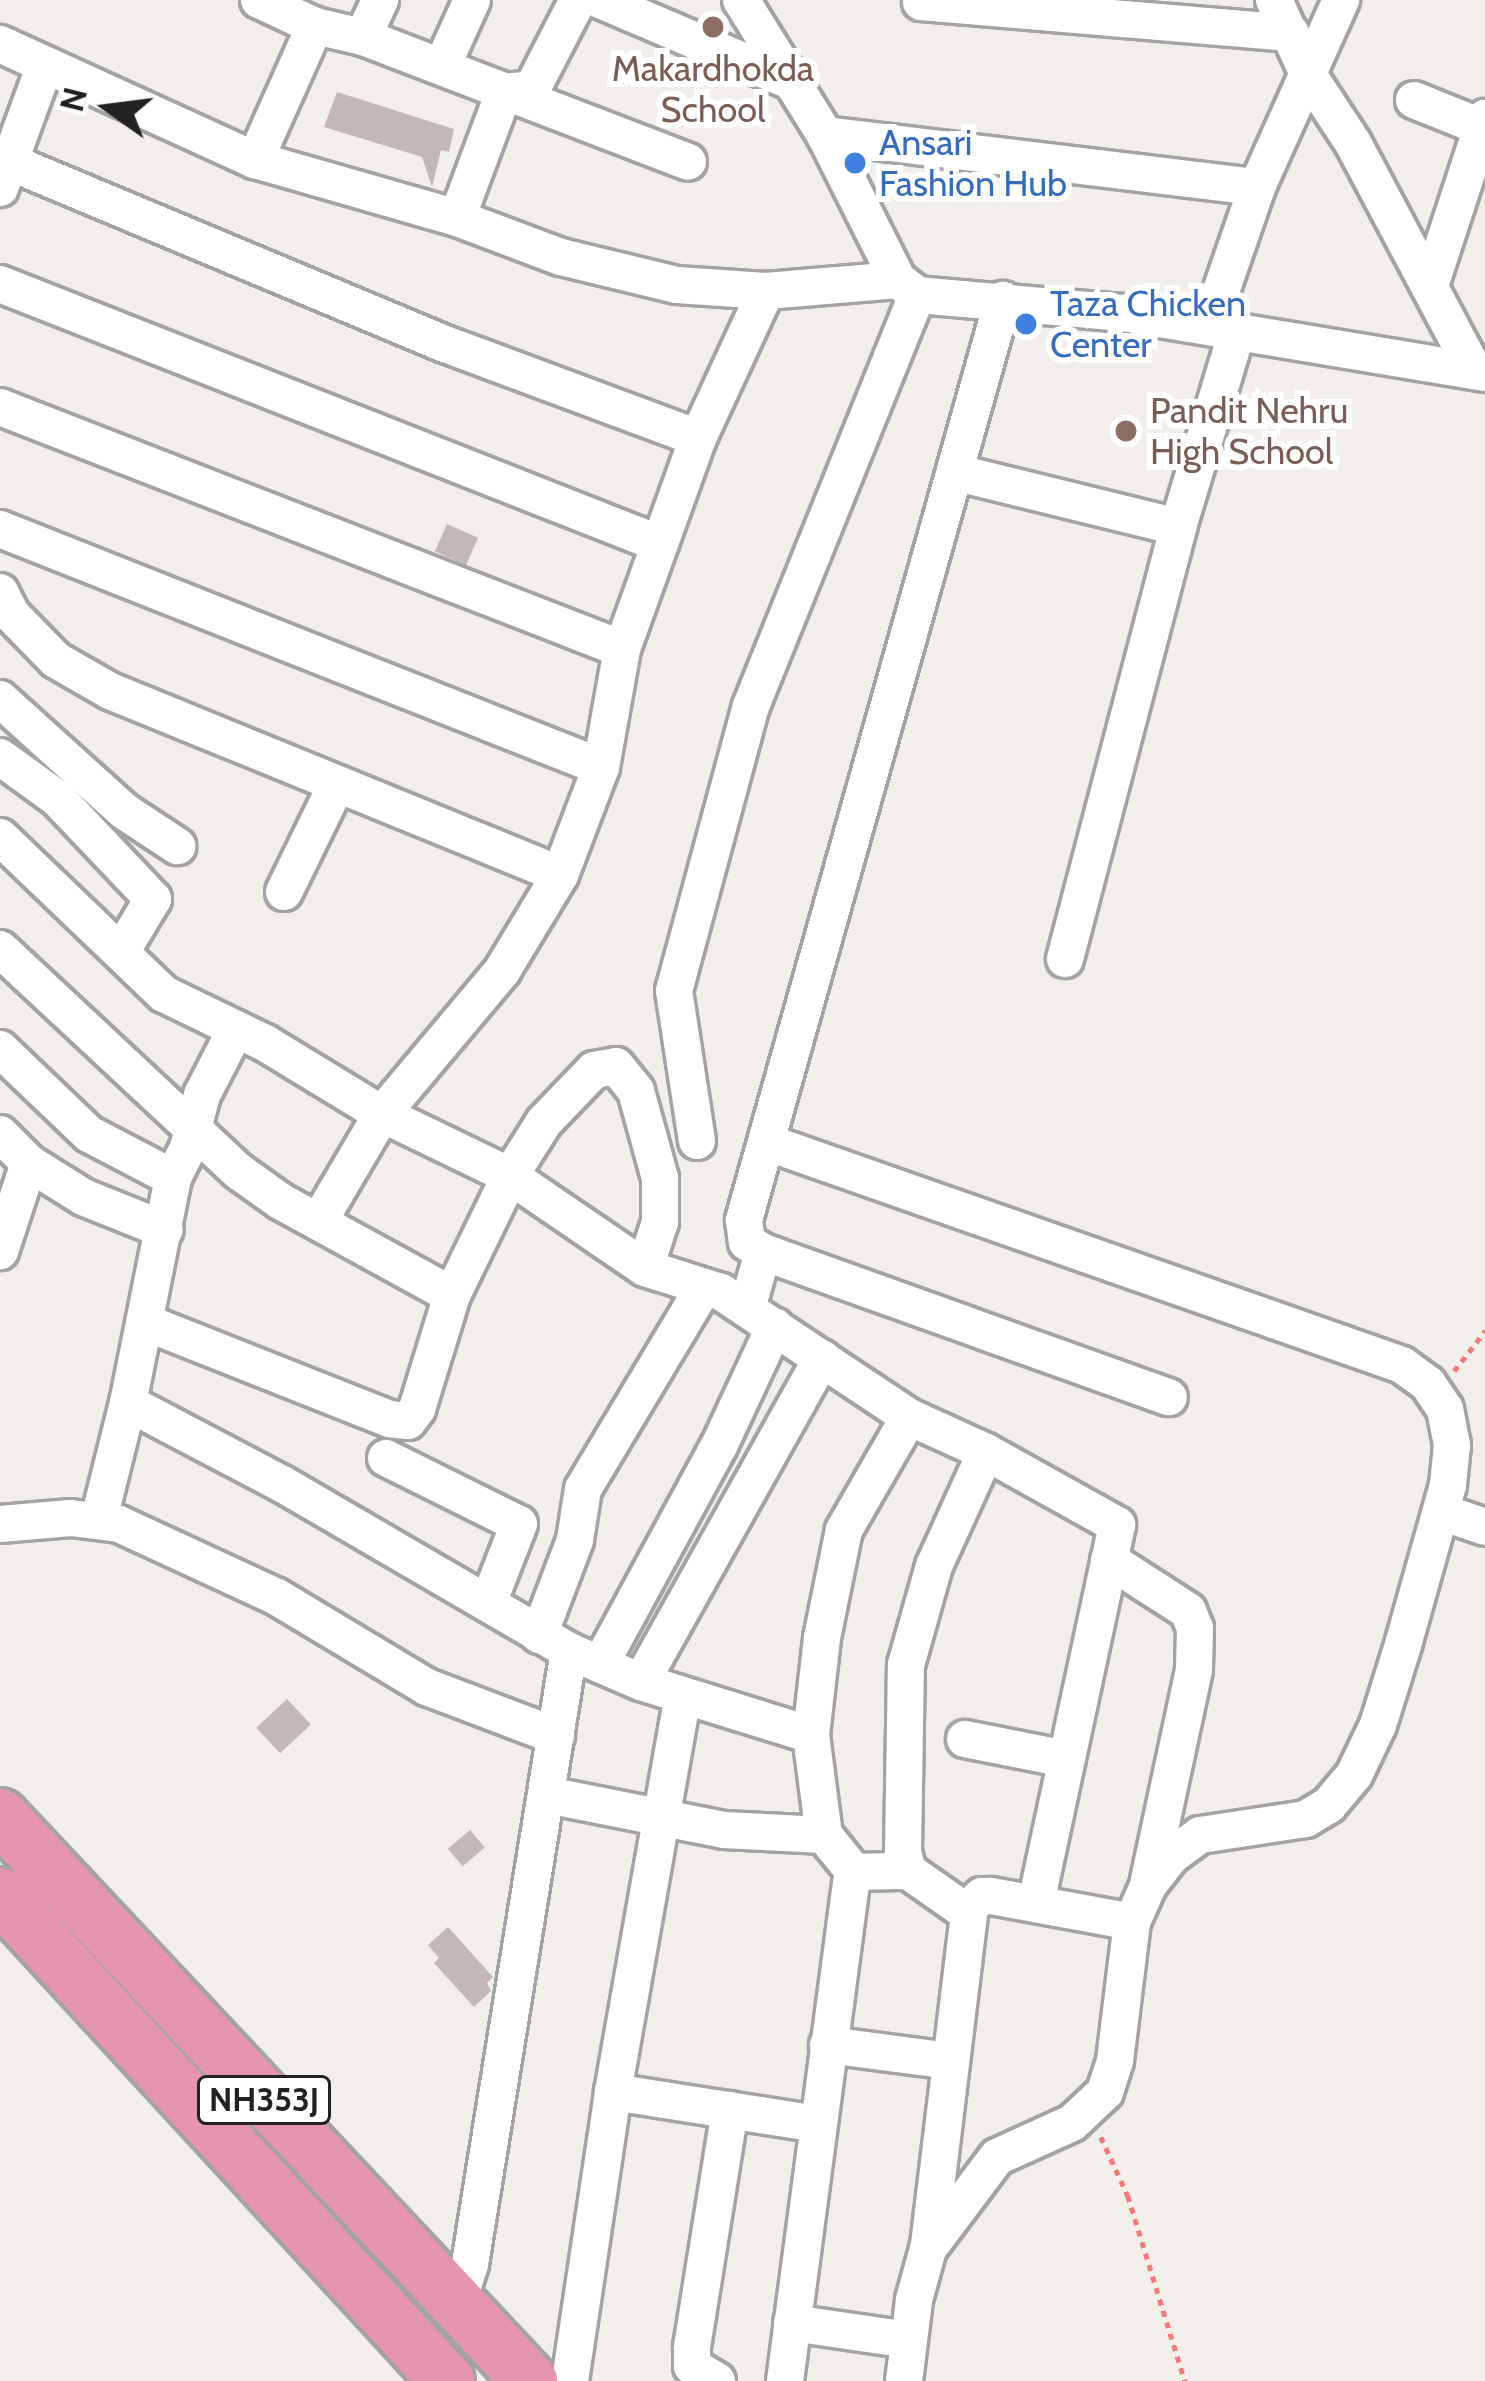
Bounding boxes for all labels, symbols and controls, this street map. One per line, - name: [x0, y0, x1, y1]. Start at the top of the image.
- marker: Makardhokda School: [700, 14, 726, 40]
- place label: Makardhokda School: [612, 46, 814, 131]
- north arrow: [48, 48, 168, 168]
- text: N: [51, 83, 95, 115]
- place label: Ansari Fashion Hub: [879, 120, 1067, 205]
- marker: Ansari Fashion Hub: [842, 150, 868, 176]
- place label: Taza Chicken Center: [1050, 281, 1246, 366]
- marker: Taza Chicken Center: [1013, 311, 1039, 337]
- place label: Pandit Nehru High School: [1150, 388, 1348, 473]
- marker: Pandit Nehru High School: [1113, 418, 1139, 444]
- road number: NH353J: [195, 2073, 333, 2127]

